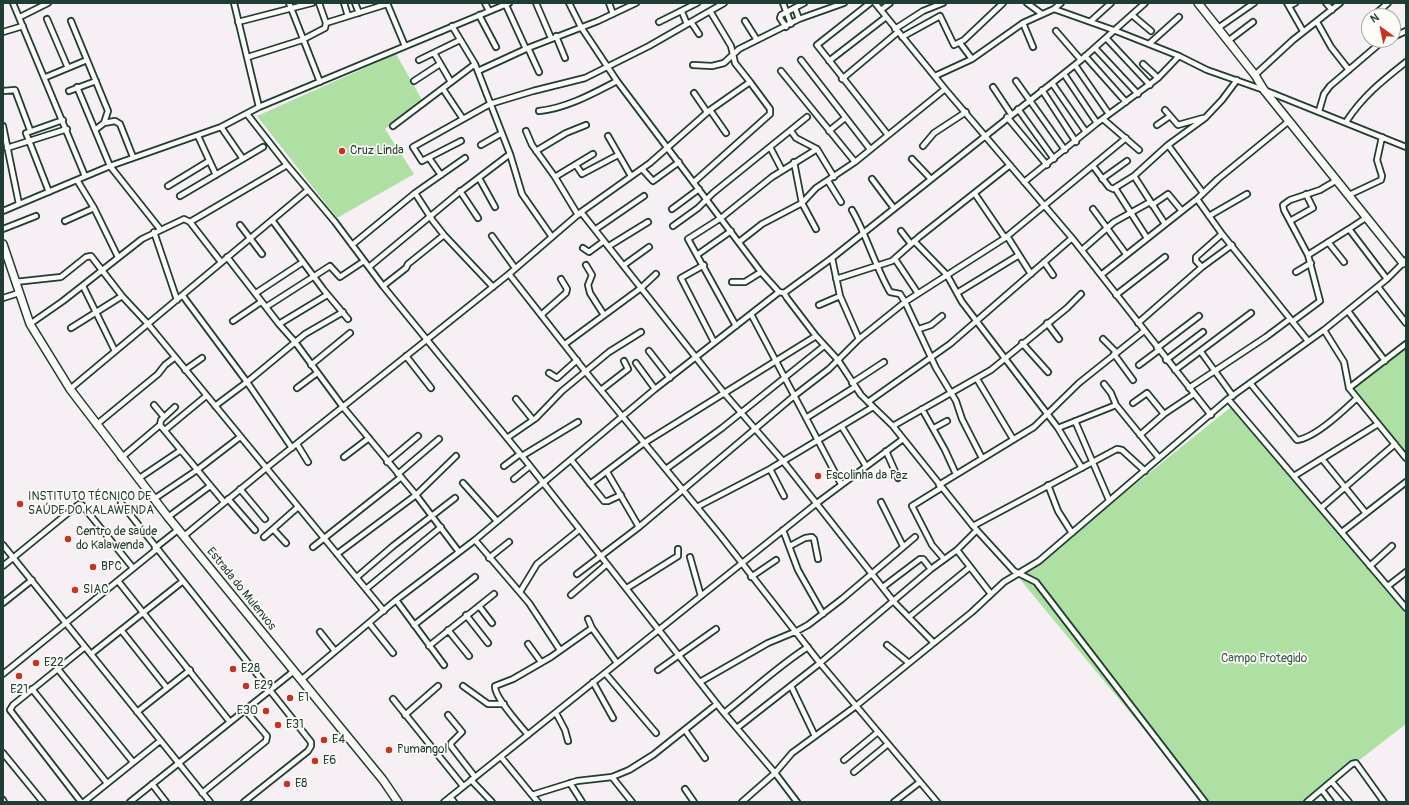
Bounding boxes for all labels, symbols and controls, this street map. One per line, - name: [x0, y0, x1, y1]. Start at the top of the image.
- north arrow: [1361, 8, 1401, 48]
- text: N: [1368, 11, 1381, 26]
- place label: Cruz Linda: [350, 144, 404, 158]
- marker: Cruz Linda: [337, 146, 347, 156]
- place label: Escolinha da Paz: [826, 469, 908, 483]
- marker: Escolinha da Paz: [813, 471, 823, 481]
- place label: INSTITUTO TÉCNICO DE SAÚDE DO KALAWENDA: [28, 490, 154, 518]
- marker: INSTITUTO TÉCNICO DE SAÚDE DO KALAWENDA: [15, 499, 25, 509]
- place label: Centro de saúde do Kalawenda: [76, 525, 157, 553]
- marker: Centro de saúde do Kalawenda: [63, 534, 73, 544]
- street label: Estrada do Mulenvos: [203, 545, 279, 633]
- place label: BPC: [101, 560, 122, 574]
- marker: BPC: [88, 562, 98, 572]
- place label: SIAC: [83, 583, 109, 597]
- marker: SIAC: [70, 585, 80, 595]
- park label: Campo Protegido: [1221, 652, 1307, 666]
- place label: E22: [44, 656, 64, 670]
- marker: E22: [31, 658, 41, 668]
- place label: E28: [241, 662, 260, 676]
- marker: E28: [228, 664, 238, 674]
- marker: E21: [14, 671, 24, 681]
- place label: E29: [254, 679, 273, 693]
- marker: E29: [241, 681, 251, 691]
- place label: E21: [10, 683, 28, 697]
- place label: E1: [298, 691, 309, 705]
- marker: E1: [285, 693, 295, 703]
- place label: E30: [237, 704, 258, 718]
- marker: E30: [261, 706, 271, 716]
- place label: E31: [286, 718, 304, 732]
- marker: E31: [273, 720, 283, 730]
- place label: E4: [332, 733, 345, 747]
- marker: E4: [319, 735, 329, 745]
- place label: Pumangol: [397, 743, 447, 757]
- marker: Pumangol: [384, 745, 394, 755]
- place label: E6: [323, 754, 336, 768]
- marker: E6: [310, 756, 320, 766]
- place label: E8: [295, 777, 307, 791]
- marker: E8: [282, 779, 292, 789]

